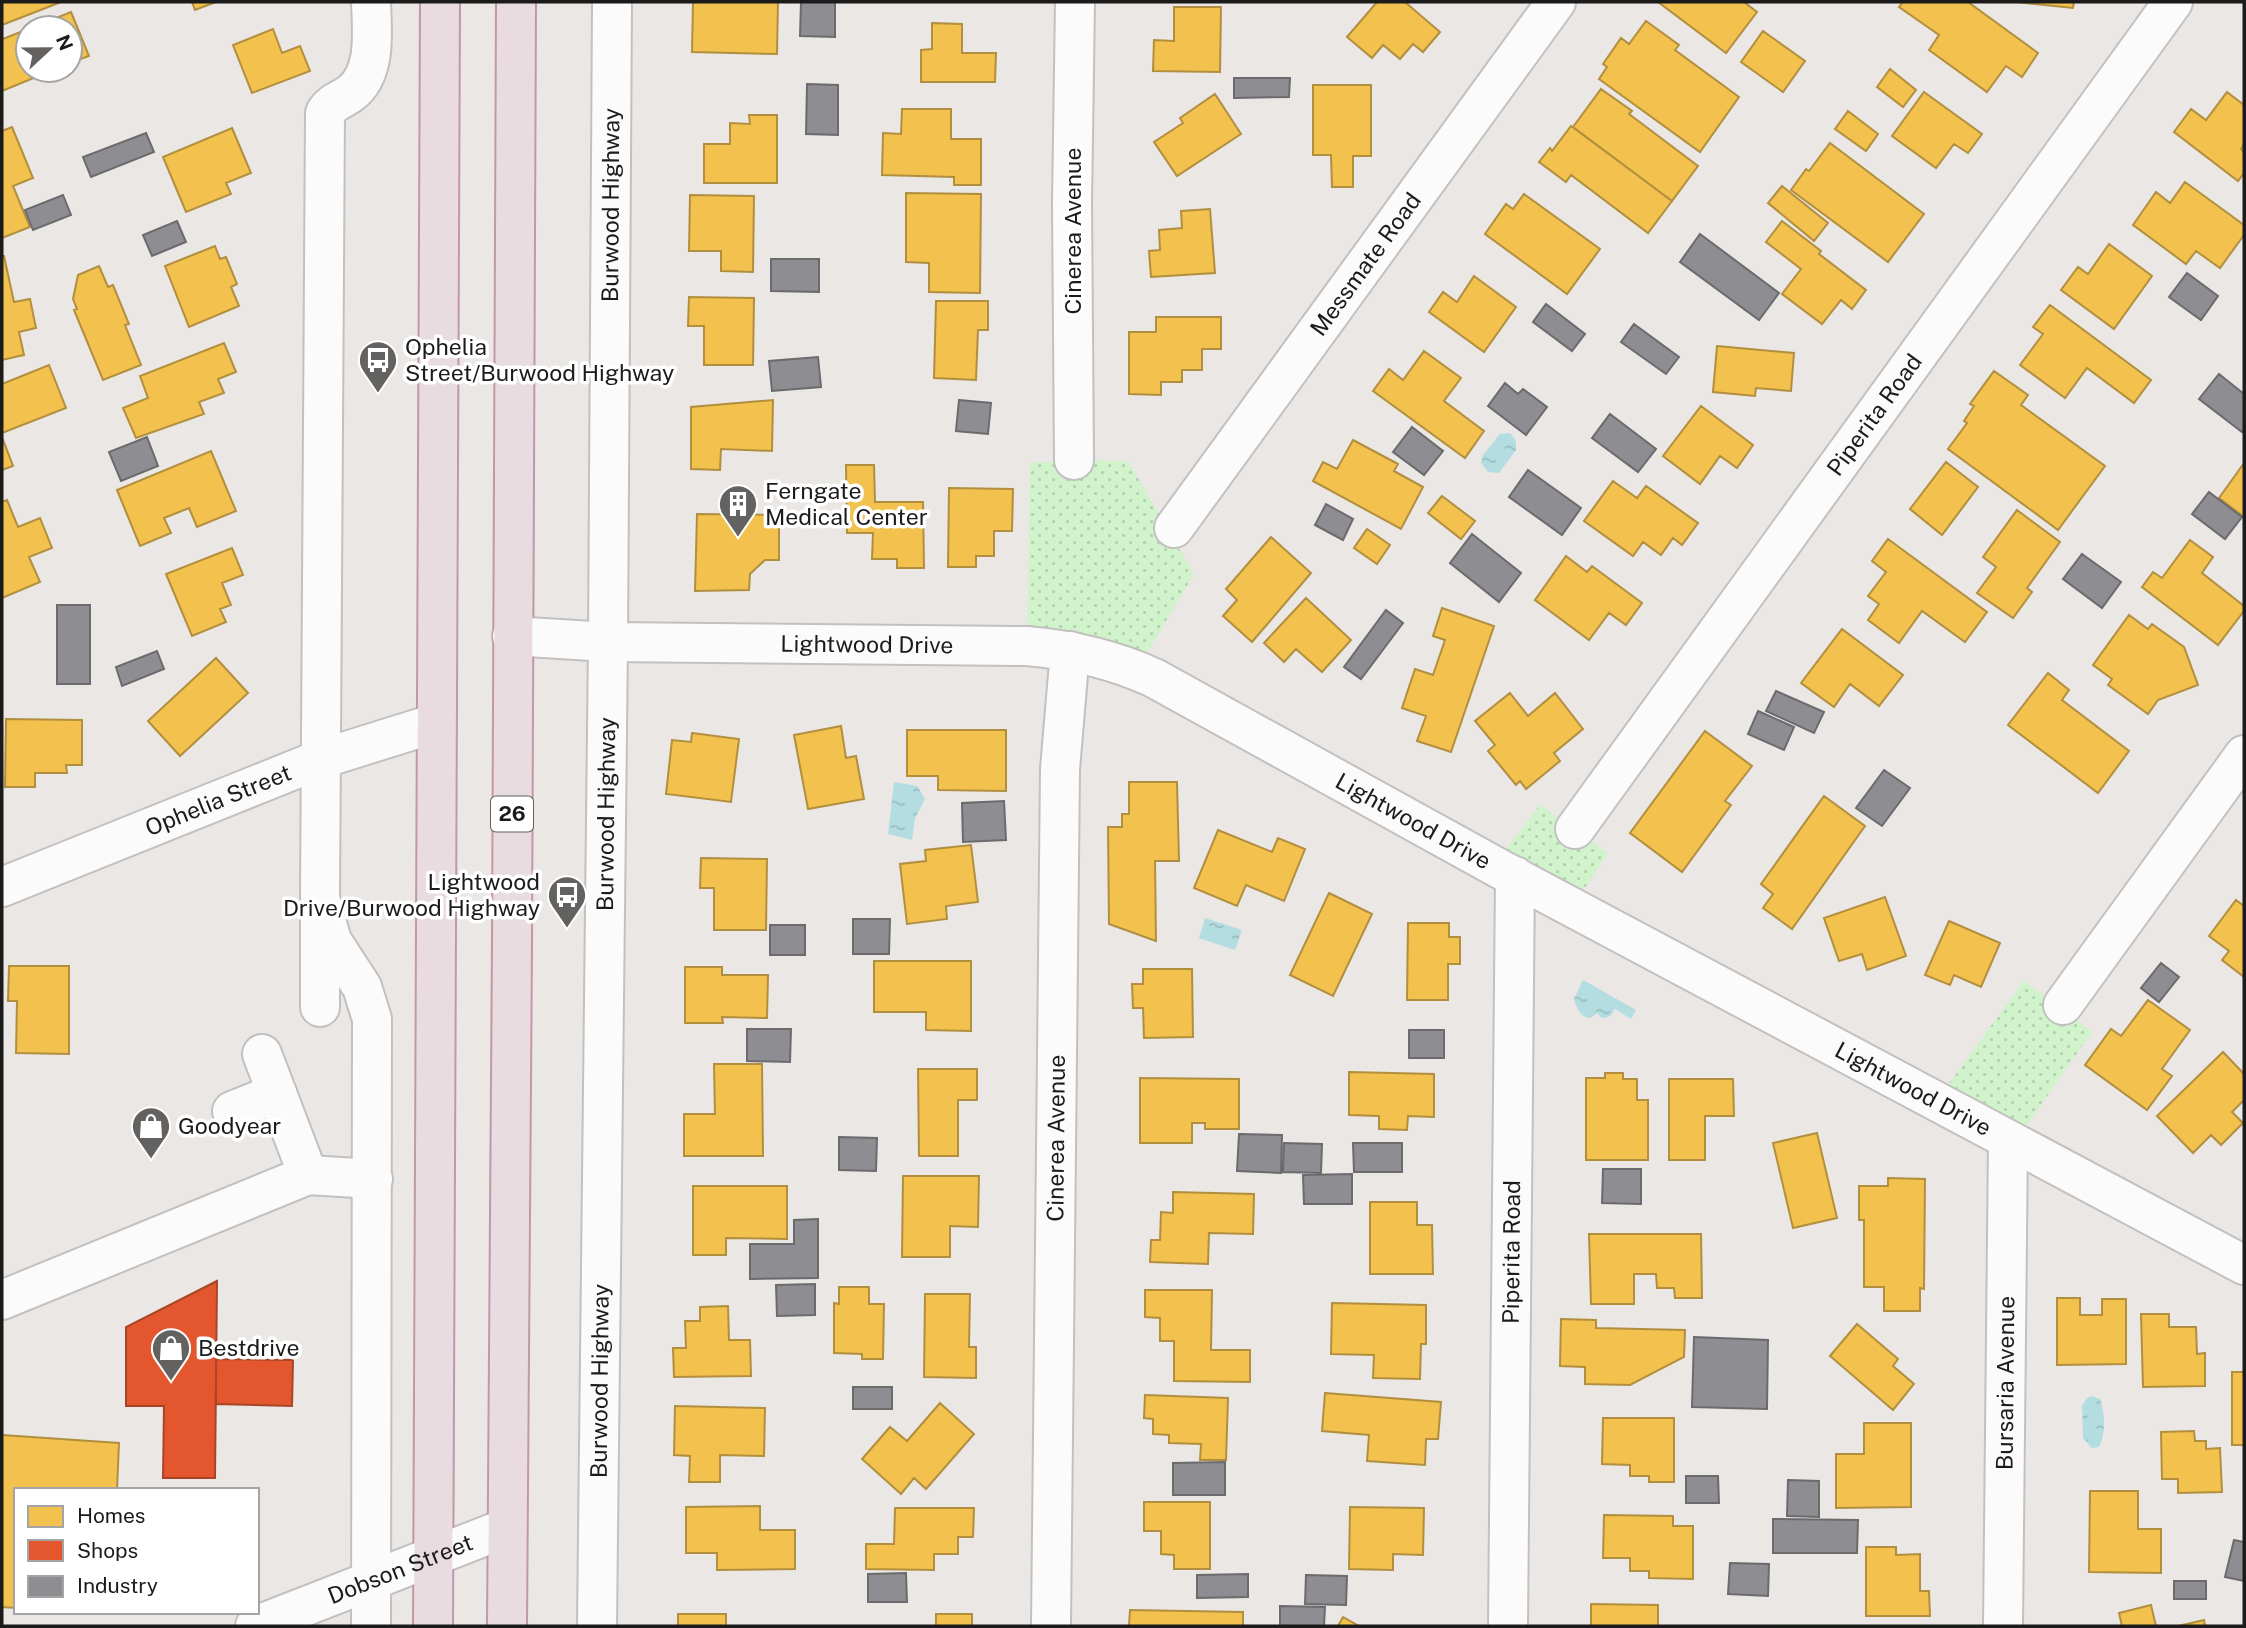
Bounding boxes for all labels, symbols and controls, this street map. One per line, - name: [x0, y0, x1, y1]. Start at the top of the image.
- north arrow: [14, 14, 84, 84]
- text: N: [52, 32, 78, 54]
- street label: Burwood Highway: [596, 108, 624, 302]
- street label: Cinerea Avenue: [1059, 148, 1086, 314]
- street label: Messmate Road: [1304, 187, 1426, 341]
- place label: Ophelia Street/Burwood Highway: [405, 333, 674, 386]
- bus stop icon: Ophelia Street/Burwood Highway: [357, 339, 399, 394]
- street label: Piperita Road: [1821, 349, 1927, 481]
- place label: Ferngate Medical Center: [765, 477, 928, 530]
- building icon: Ferngate Medical Center: [717, 483, 759, 538]
- street label: Lightwood Drive: [780, 630, 954, 658]
- street label: Burwood Highway: [591, 717, 620, 911]
- street label: Ophelia Street: [141, 758, 295, 841]
- street label: Lightwood Drive: [1331, 767, 1496, 874]
- road number: 26: [491, 796, 533, 832]
- place label: Lightwood Drive/Burwood Highway: [283, 868, 540, 921]
- bus stop icon: Lightwood Drive/Burwood Highway: [546, 874, 588, 929]
- street label: Lightwood Drive: [1831, 1036, 1996, 1141]
- street label: Cinerea Avenue: [1041, 1054, 1070, 1222]
- shop icon: Goodyear: [130, 1105, 172, 1160]
- place label: Goodyear: [178, 1112, 281, 1139]
- street label: Piperita Road: [1497, 1180, 1525, 1324]
- street label: Burwood Highway: [585, 1284, 614, 1478]
- street label: Bursaria Avenue: [1991, 1296, 2019, 1470]
- shop icon: Bestdrive: [150, 1327, 192, 1382]
- place label: Bestdrive: [198, 1334, 299, 1361]
- legend: [14, 1488, 259, 1614]
- text: Homes: [77, 1503, 145, 1528]
- street label: Dobson Street: [324, 1528, 476, 1609]
- text: Shops: [77, 1538, 138, 1563]
- text: Industry: [77, 1573, 158, 1598]

